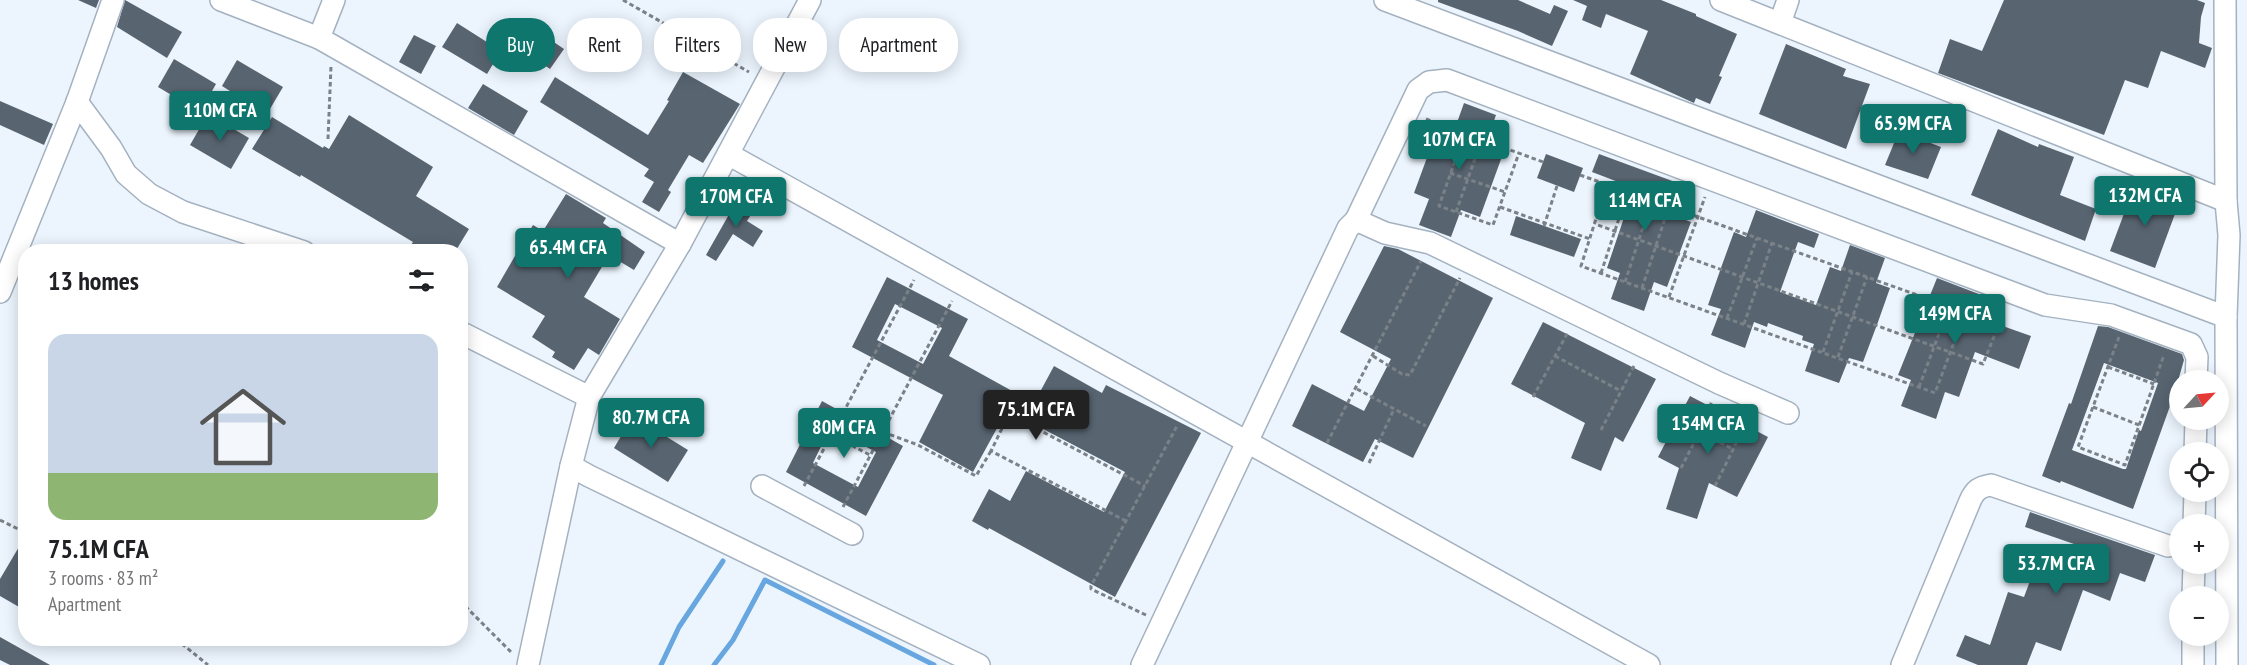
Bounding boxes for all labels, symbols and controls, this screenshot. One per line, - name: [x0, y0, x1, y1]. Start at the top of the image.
- chip: Buy: [486, 18, 555, 72]
- chip: Rent: [567, 18, 642, 72]
- chip: Filters: [654, 18, 741, 72]
- chip: New: [753, 18, 827, 72]
- chip: Apartment: [839, 18, 958, 72]
- pin: 110M CFA: [158, 91, 282, 142]
- text: 110M CFA: [183, 97, 257, 123]
- pin: 65.9M CFA: [1844, 104, 1982, 155]
- text: 65.9M CFA: [1874, 110, 1952, 136]
- pin: 107M CFA: [1397, 120, 1521, 171]
- text: 107M CFA: [1422, 126, 1496, 152]
- pin: 132M CFA: [2083, 176, 2207, 227]
- pin: 170M CFA: [674, 177, 798, 228]
- pin: 114M CFA: [1583, 181, 1707, 232]
- text: 132M CFA: [2108, 182, 2182, 208]
- text: 170M CFA: [699, 183, 773, 209]
- text: 114M CFA: [1608, 187, 1682, 213]
- pin: 65.4M CFA: [499, 228, 637, 279]
- text: 65.4M CFA: [529, 234, 607, 260]
- text: 13 homes: [48, 264, 139, 297]
- icon: filters: [405, 264, 438, 297]
- pin: 149M CFA: [1893, 294, 2017, 345]
- text: 149M CFA: [1918, 300, 1992, 326]
- north arrow: [2169, 370, 2229, 430]
- map controls: [2169, 370, 2229, 646]
- icon: home: [189, 373, 297, 481]
- pin: 75.1M CFA: [967, 390, 1105, 441]
- text: 75.1M CFA: [997, 396, 1075, 422]
- pin: 80.7M CFA: [582, 398, 720, 449]
- text: 80.7M CFA: [612, 404, 690, 430]
- pin: 154M CFA: [1646, 404, 1770, 455]
- pin: 80M CFA: [789, 408, 899, 459]
- text: 154M CFA: [1671, 410, 1745, 436]
- text: 80M CFA: [812, 414, 876, 440]
- button: locate: [2169, 442, 2229, 502]
- button: +: [2169, 514, 2229, 574]
- text: 75.1M CFA: [48, 532, 149, 565]
- pin: 53.7M CFA: [1987, 544, 2125, 595]
- text: 53.7M CFA: [2017, 550, 2095, 576]
- text: 3 rooms · 83 m²: [48, 565, 158, 591]
- button: −: [2169, 586, 2229, 646]
- text: Apartment: [48, 591, 121, 617]

